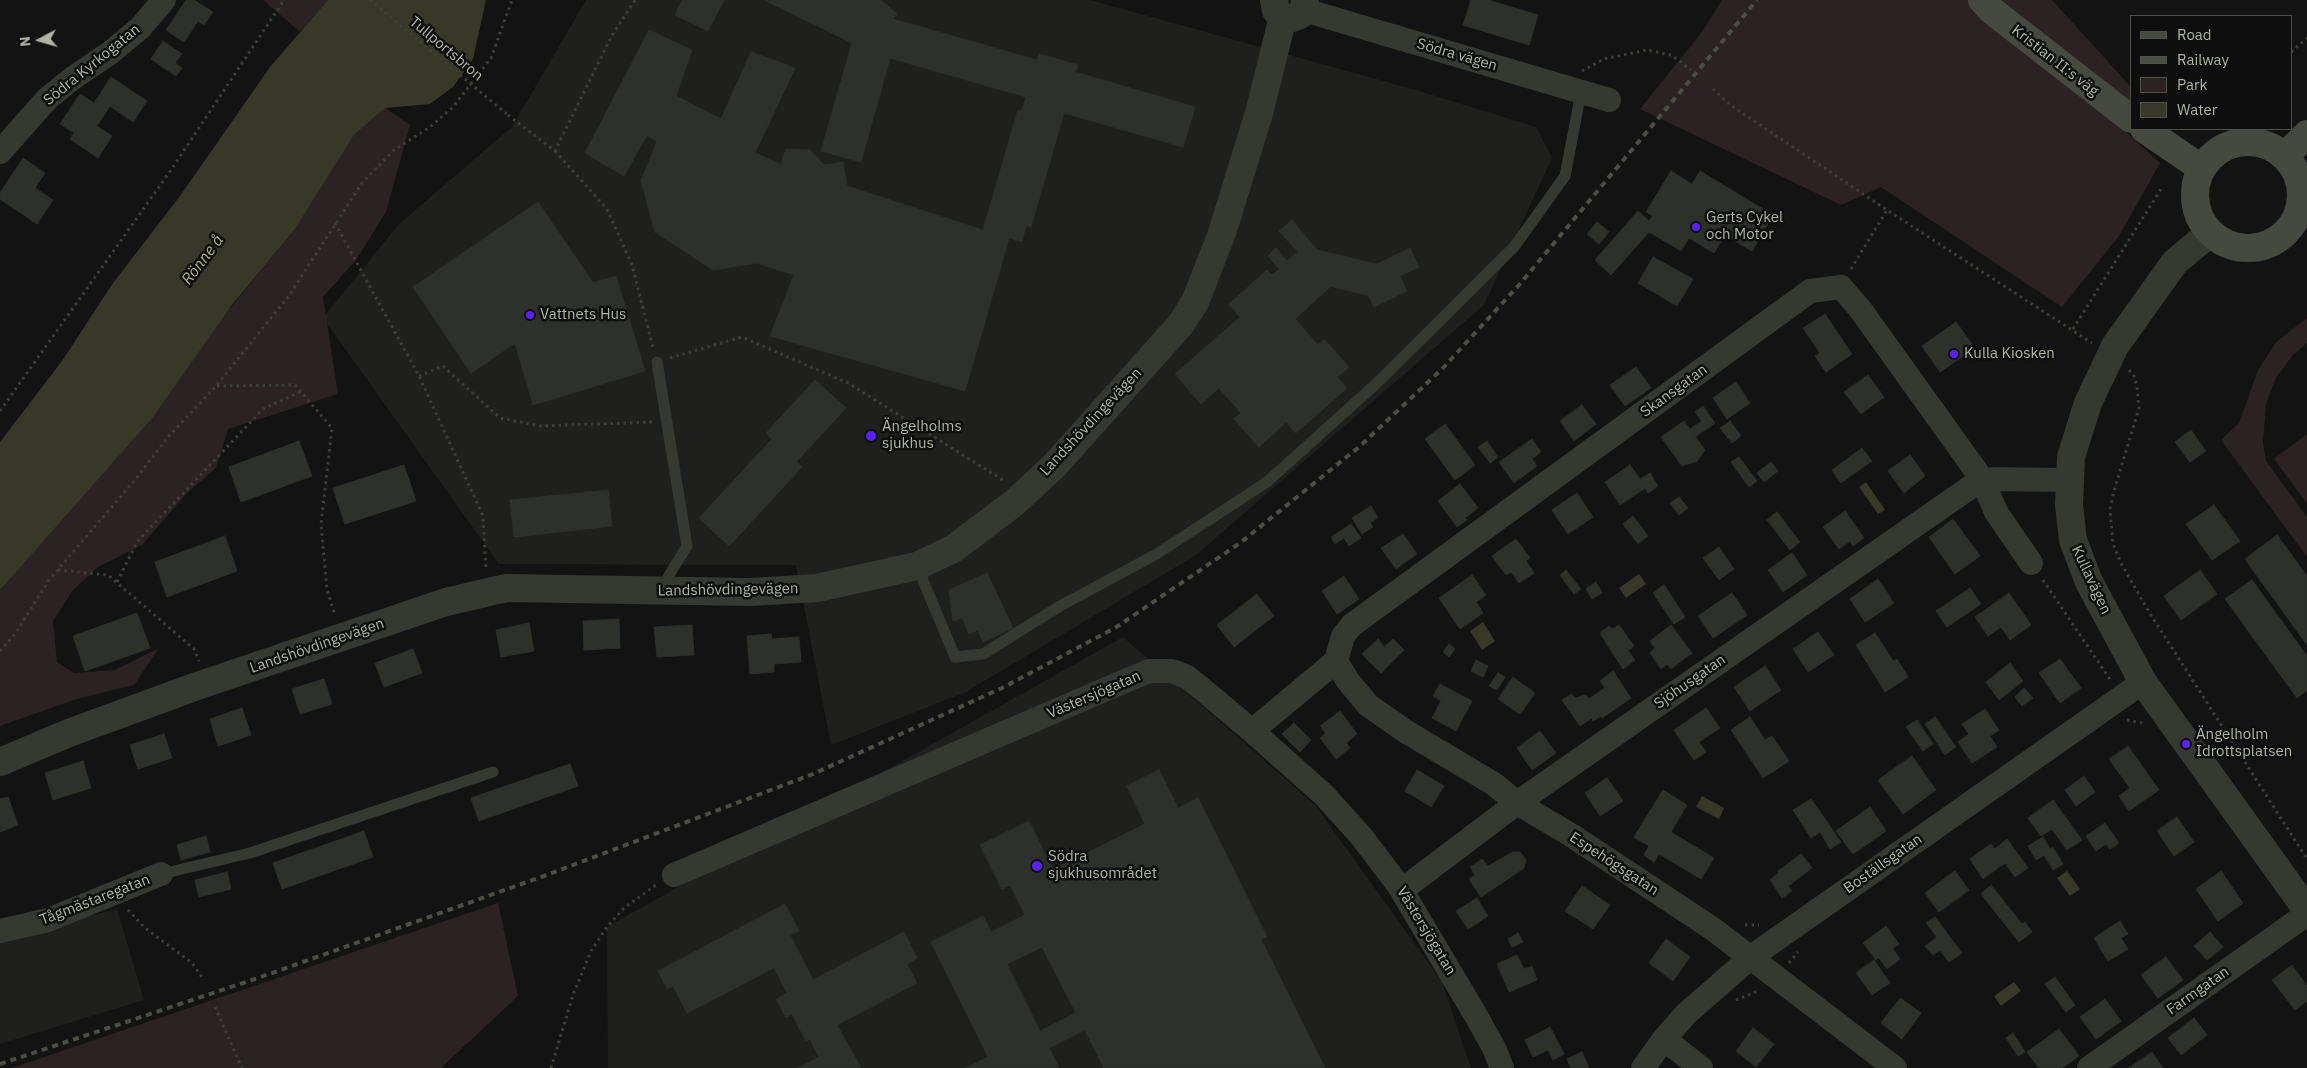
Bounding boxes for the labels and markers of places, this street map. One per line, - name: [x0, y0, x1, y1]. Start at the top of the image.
- place label: Gerts Cykel och Motor: [1706, 209, 1783, 244]
- marker: Gerts Cykel och Motor: [1690, 221, 1702, 233]
- place label: Vattnets Hus: [540, 306, 626, 324]
- marker: Vattnets Hus: [524, 309, 536, 321]
- place label: Kulla Kiosken: [1964, 345, 2055, 363]
- marker: Kulla Kiosken: [1948, 348, 1960, 360]
- place label: Ängelholms sjukhus: [882, 418, 962, 453]
- marker: Ängelholms sjukhus: [864, 429, 878, 443]
- place label: Ängelholm Idrottsplatsen: [2196, 726, 2292, 761]
- marker: Ängelholm Idrottsplatsen: [2180, 738, 2192, 750]
- place label: Södra sjukhusområdet: [1048, 848, 1157, 883]
- marker: Södra sjukhusområdet: [1030, 859, 1044, 873]

